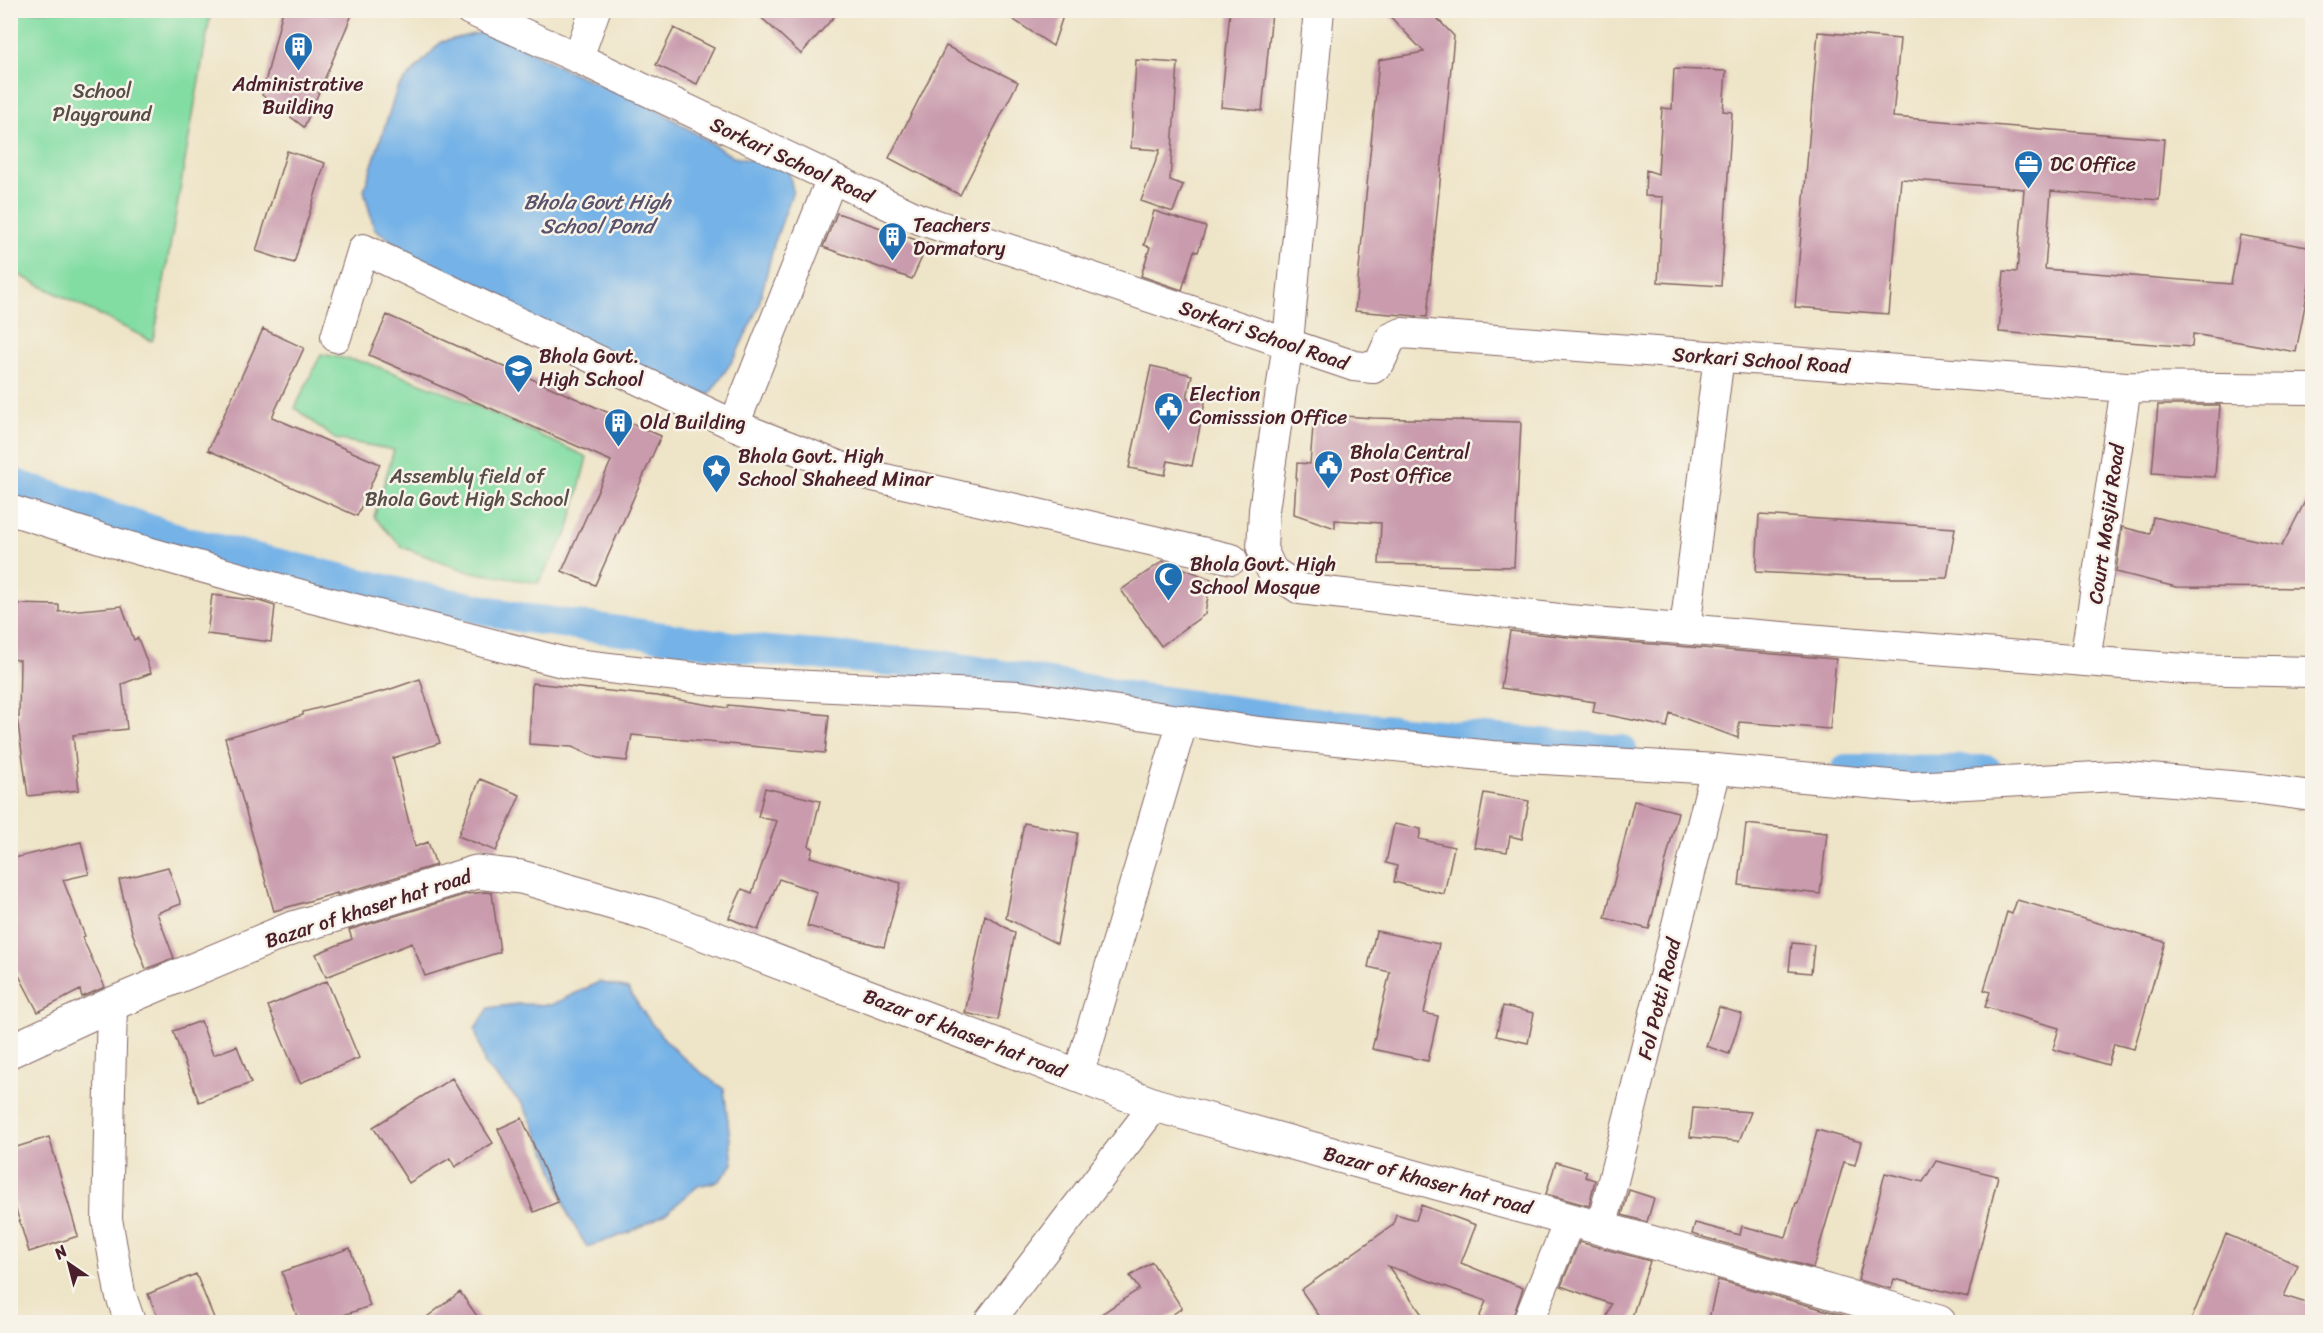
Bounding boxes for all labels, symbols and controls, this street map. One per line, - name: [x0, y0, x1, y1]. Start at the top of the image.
- building icon: Administrative Building: [282, 30, 314, 72]
- place label: Administrative Building: [232, 67, 363, 125]
- park label: School Playground: [53, 74, 153, 132]
- street label: Sorkari School Road: [704, 107, 881, 214]
- place label: DC Office: [2050, 147, 2136, 182]
- office icon: DC Office: [2013, 148, 2045, 190]
- water label: Bhola Govt High School Pond: [523, 183, 673, 245]
- place label: Teachers Dormatory: [913, 208, 1006, 266]
- building icon: Teachers Dormatory: [876, 220, 908, 262]
- street label: Sorkari School Road: [1174, 290, 1355, 381]
- street label: Sorkari School Road: [1671, 337, 1852, 384]
- place label: Bhola Govt. High School: [539, 339, 645, 397]
- school or university icon: Bhola Govt. High School: [502, 352, 534, 394]
- place label: Election Comisssion Office: [1189, 377, 1347, 435]
- public building icon: Election Comisssion Office: [1152, 390, 1184, 432]
- place label: Old Building: [640, 405, 746, 440]
- building icon: Old Building: [603, 406, 635, 448]
- place label: Bhola Central Post Office: [1350, 435, 1470, 493]
- place label: Bhola Govt. High School Shaheed Minar: [738, 439, 935, 497]
- street label: Court Mosjid Road: [2078, 440, 2135, 606]
- public building icon: Bhola Central Post Office: [1313, 448, 1345, 490]
- place icon: Bhola Govt. High School Shaheed Minar: [701, 452, 733, 494]
- park label: Assembly field of Bhola Govt High School: [365, 459, 569, 517]
- place label: Bhola Govt. High School Mosque: [1190, 547, 1336, 605]
- mosque icon: Bhola Govt. High School Mosque: [1153, 560, 1185, 602]
- street label: Bazar of khaser hat road: [260, 858, 477, 958]
- street label: Fol Potti Road: [1628, 933, 1692, 1063]
- street label: Bazar of khaser hat road: [858, 979, 1073, 1089]
- street label: Bazar of khaser hat road: [1319, 1136, 1538, 1226]
- north arrow: [39, 1234, 99, 1294]
- text: N: [47, 1237, 74, 1268]

